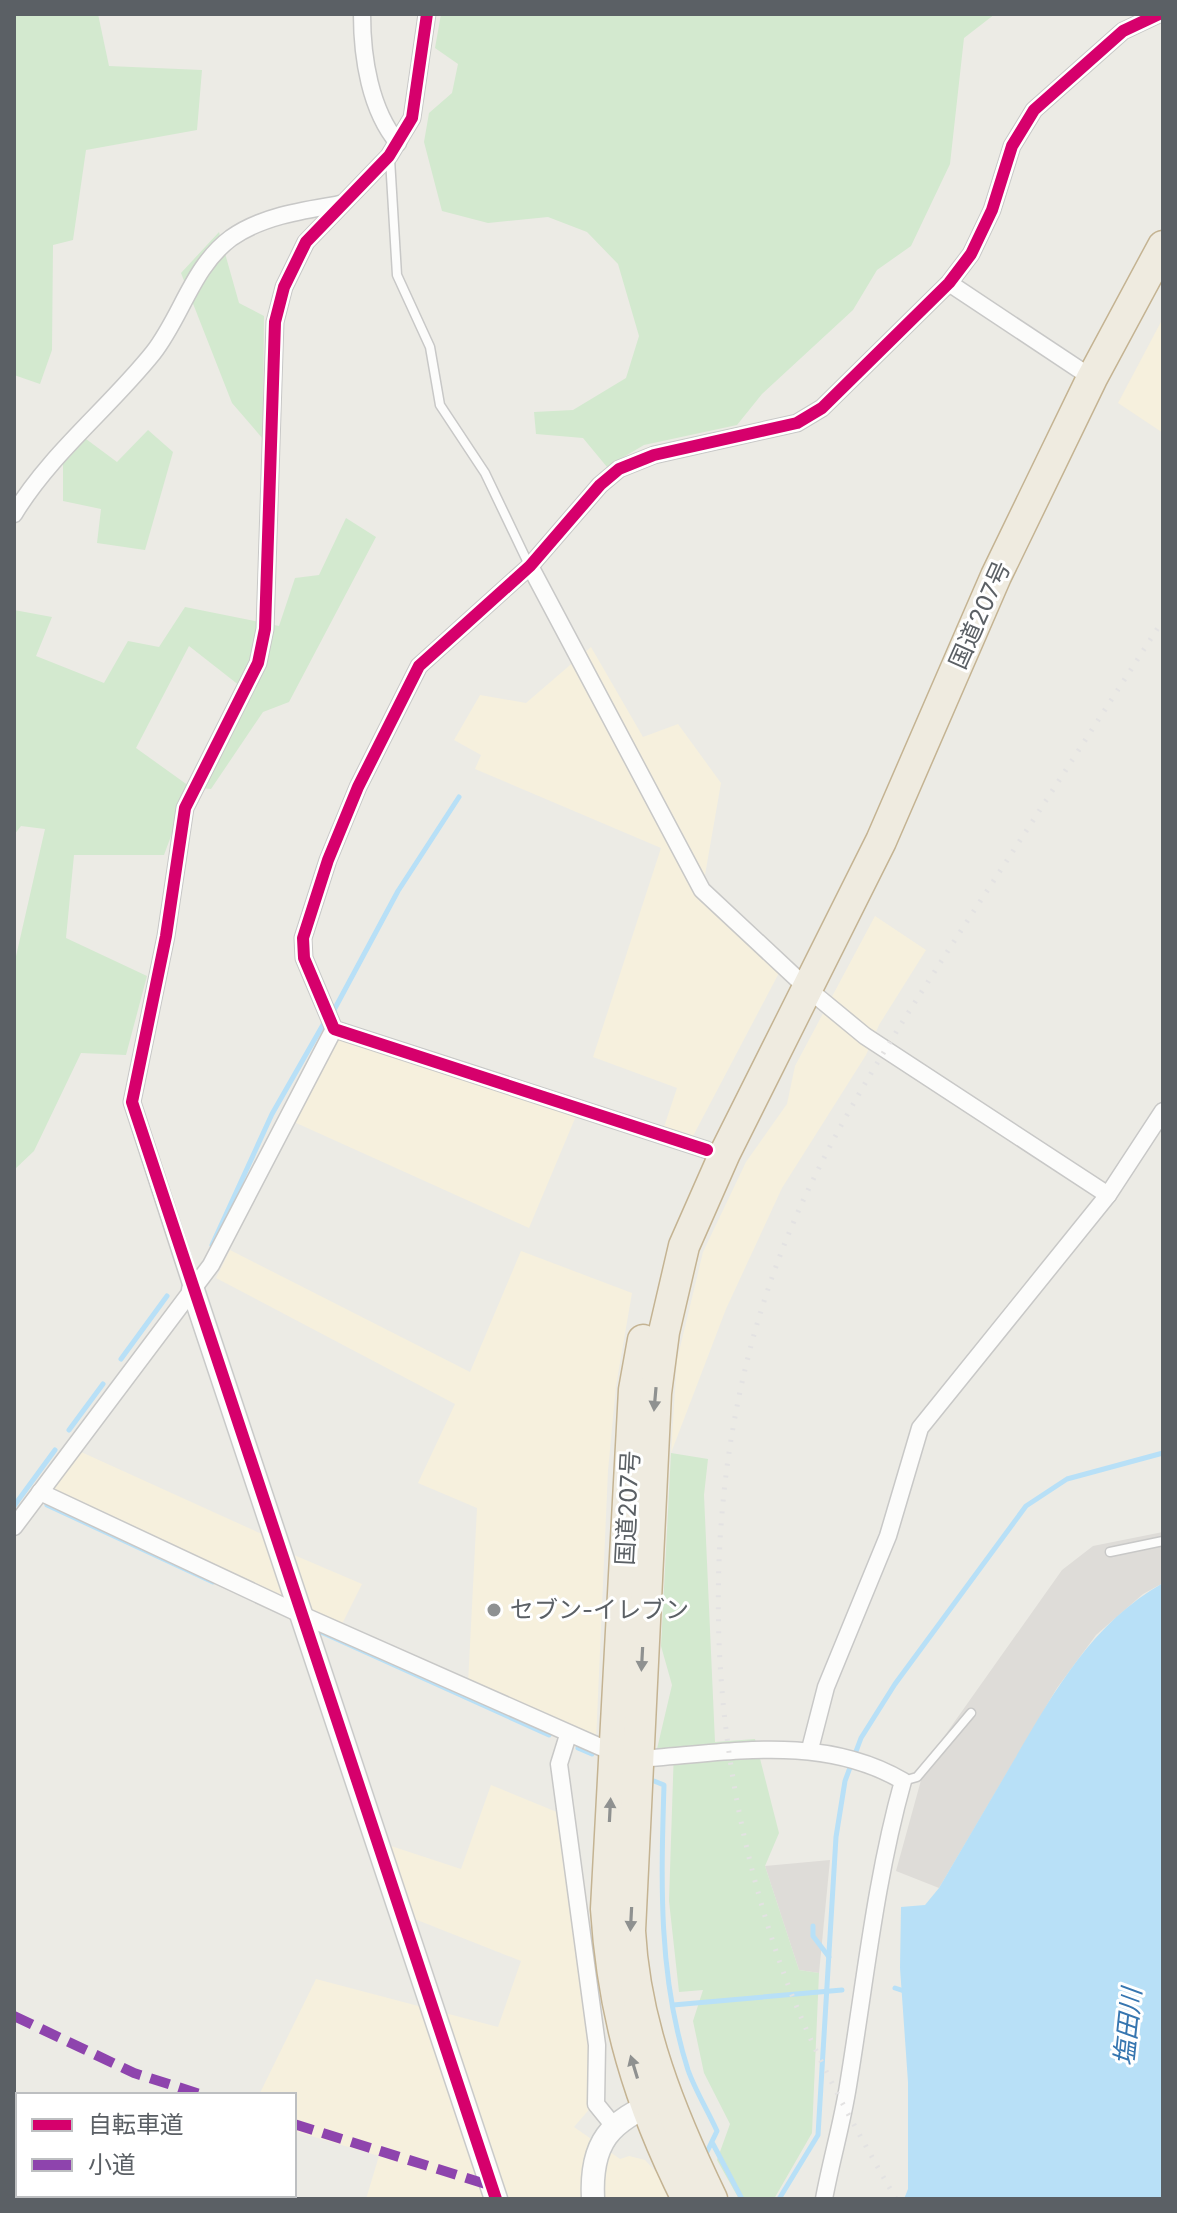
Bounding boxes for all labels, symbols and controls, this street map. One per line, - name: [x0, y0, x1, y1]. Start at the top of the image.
- street label: 国道207号: [943, 556, 1016, 673]
- one-way arrow: [649, 1387, 662, 1412]
- street label: 国道207号: [610, 1450, 645, 1566]
- place label: セブン-イレブン: [510, 1595, 689, 1624]
- marker: セブン-イレブン: [485, 1601, 503, 1619]
- one-way arrow: [635, 1647, 648, 1672]
- one-way arrow: [604, 1797, 617, 1822]
- one-way arrow: [624, 1907, 637, 1932]
- water label: 塩田川: [1108, 1984, 1147, 2067]
- one-way arrow: [627, 2055, 639, 2079]
- legend: [16, 2093, 296, 2197]
- text: 自転車道: [88, 2110, 184, 2139]
- text: 小道: [88, 2150, 136, 2179]

